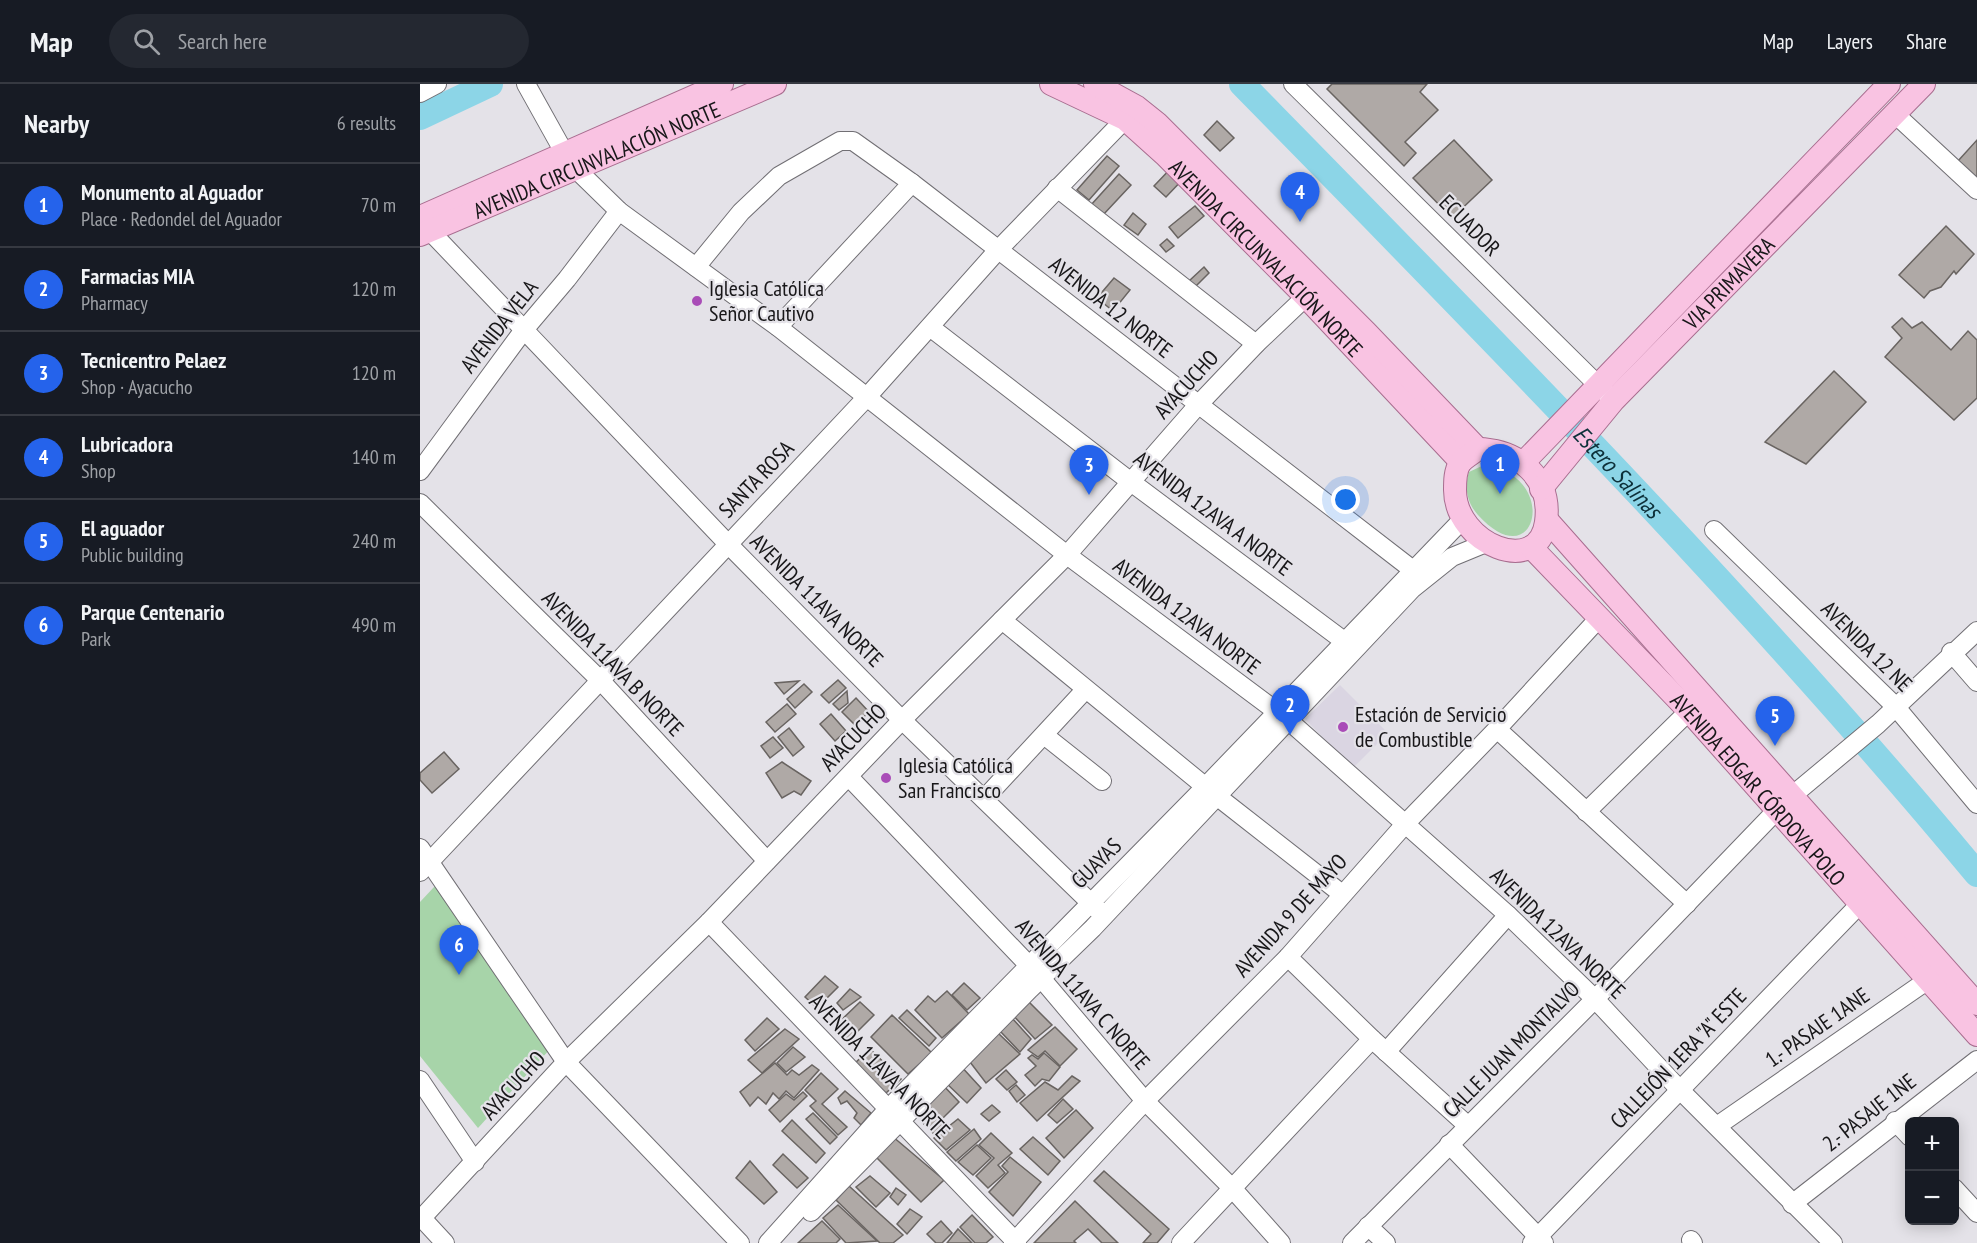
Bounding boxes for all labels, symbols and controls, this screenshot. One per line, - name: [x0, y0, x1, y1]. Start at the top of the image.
- search box: [109, 14, 529, 68]
- text: Map: [30, 23, 73, 60]
- icon: search: [130, 25, 163, 58]
- text: Search here: [178, 27, 267, 55]
- text: Map: [1763, 28, 1794, 55]
- text: Layers: [1827, 28, 1873, 55]
- text: Share: [1906, 28, 1947, 55]
- street label: AVENIDA CIRCUNVALACIÓN NORTE: [469, 95, 724, 225]
- text: Nearby: [24, 107, 89, 140]
- text: 6 results: [337, 110, 396, 136]
- street label: AVENIDA CIRCUNVALACIÓN NORTE: [1163, 153, 1369, 363]
- pin: 4: [1280, 172, 1320, 222]
- text: Monumento al Aguador: [81, 178, 263, 206]
- street label: ECUADOR: [1433, 188, 1507, 262]
- text: 1: [39, 192, 48, 218]
- text: 70 m: [361, 192, 396, 218]
- text: Place · Redondel del Aguador: [81, 206, 282, 232]
- street label: VIA PRIMAVERA: [1676, 230, 1781, 336]
- street label: AVENIDA 12 NORTE: [1044, 250, 1178, 364]
- text: Farmacias MIA: [81, 262, 194, 290]
- street label: AVENIDA VELA: [454, 273, 544, 378]
- place label: Iglesia Católica Señor Cautivo: [709, 274, 824, 327]
- text: 2: [39, 276, 48, 302]
- text: 120 m: [352, 276, 396, 302]
- text: Pharmacy: [81, 290, 148, 316]
- marker: Iglesia Católica Señor Cautivo: [690, 294, 704, 308]
- street label: AYACUCHO: [1148, 344, 1224, 424]
- text: Tecnicentro Pelaez: [81, 346, 226, 374]
- text: 3: [39, 360, 48, 386]
- text: 120 m: [352, 360, 396, 386]
- text: Shop · Ayacucho: [81, 374, 193, 400]
- water label: Estero Salinas: [1567, 419, 1671, 527]
- text: Lubricadora: [81, 430, 173, 458]
- street label: SANTA ROSA: [712, 434, 800, 523]
- text: 4: [39, 444, 48, 470]
- text: 140 m: [352, 444, 396, 470]
- street label: AVENIDA 12AVA A NORTE: [1128, 444, 1298, 582]
- pin: 1: [1480, 444, 1520, 494]
- pin: 3: [1070, 446, 1108, 495]
- text: Shop: [81, 458, 116, 484]
- your location: [1331, 485, 1360, 514]
- text: El aguador: [81, 514, 164, 542]
- street label: AVENIDA 11AVA NORTE: [744, 527, 890, 673]
- text: 5: [39, 528, 48, 554]
- text: 240 m: [352, 528, 396, 554]
- text: Public building: [81, 542, 184, 568]
- street label: AVENIDA 12AVA NORTE: [1108, 551, 1266, 681]
- street label: AVENIDA 11AVA B NORTE: [536, 584, 690, 742]
- street label: AVENIDA 12 NE: [1816, 595, 1918, 697]
- text: Parque Centenario: [81, 598, 224, 626]
- text: 6: [39, 612, 48, 638]
- text: 490 m: [352, 612, 396, 638]
- text: Park: [81, 626, 111, 652]
- pin: 2: [1270, 686, 1310, 735]
- street label: AVENIDA EDGAR CÓRDOVA POLO: [1665, 686, 1852, 892]
- pin: 5: [1756, 696, 1794, 746]
- street label: AYACUCHO: [814, 697, 892, 777]
- place label: Estación de Servicio de Combustible: [1355, 700, 1506, 753]
- marker: Estación de Servicio de Combustible: [1336, 720, 1350, 734]
- place label: Iglesia Católica San Francisco: [898, 751, 1013, 804]
- marker: Iglesia Católica San Francisco: [879, 771, 893, 785]
- street label: GUAYAS: [1065, 832, 1127, 894]
- street label: AVENIDA 9 DE MAYO: [1227, 848, 1353, 982]
- street label: AVENIDA 12AVA NORTE: [1485, 861, 1631, 1005]
- street label: AVENIDA 11AVA C NORTE: [1010, 913, 1156, 1075]
- pin: 6: [440, 926, 478, 975]
- street label: CALLE JUAN MONTALVO: [1437, 975, 1585, 1123]
- street label: 1.- PASAJE 1ANE: [1759, 981, 1875, 1073]
- street label: CALLEJÓN 1ERA "A" ESTE: [1604, 982, 1752, 1134]
- street label: AVENIDA 11AVA A NORTE: [804, 988, 956, 1144]
- street label: AYACUCHO: [475, 1045, 551, 1125]
- street label: 2.- PASAJE 1NE: [1817, 1067, 1921, 1157]
- map controls: [1905, 1117, 1959, 1225]
- button: +: [1905, 1117, 1959, 1171]
- button: −: [1905, 1171, 1959, 1225]

